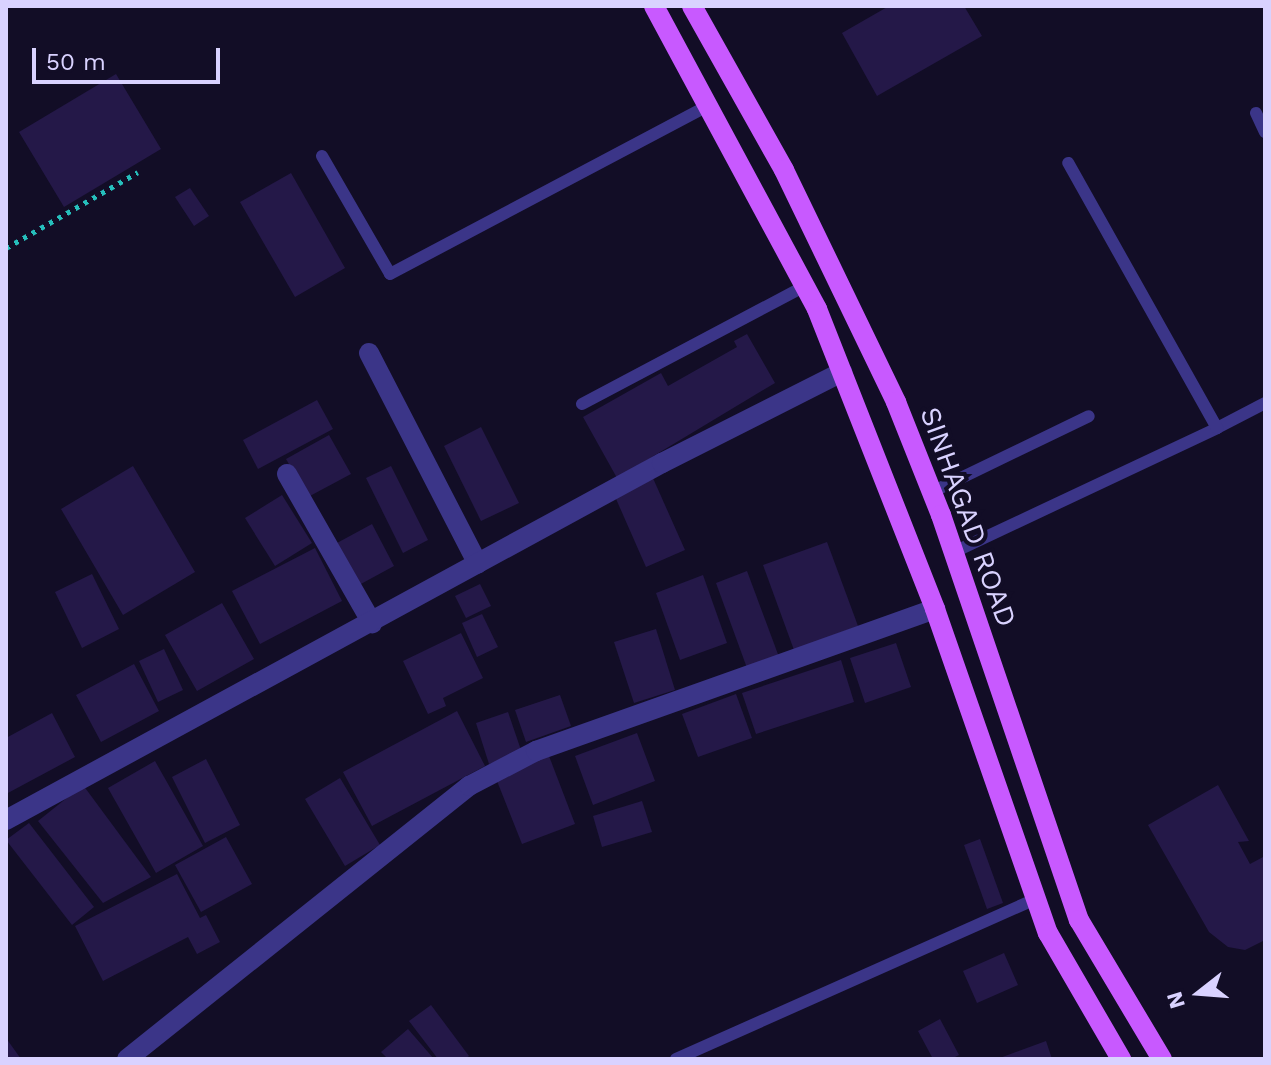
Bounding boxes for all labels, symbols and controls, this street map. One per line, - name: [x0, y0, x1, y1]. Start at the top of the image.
- scale bar: [36, 32, 224, 82]
- text: 50 m: [46, 48, 106, 76]
- street label: SINHAGAD ROAD: [913, 403, 1023, 631]
- north arrow: [1159, 953, 1239, 1033]
- text: N: [1161, 989, 1190, 1012]

